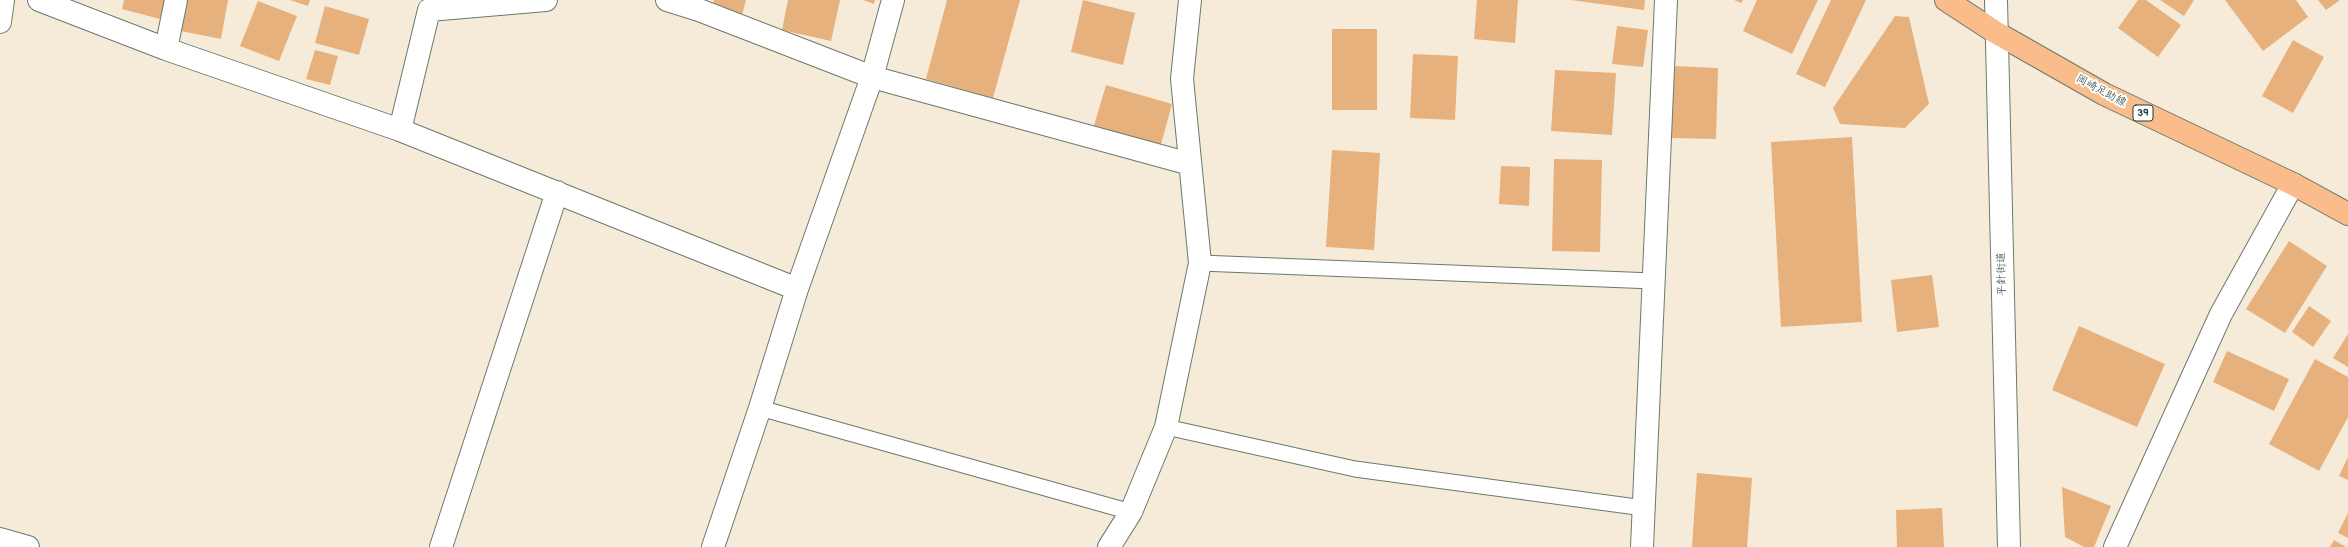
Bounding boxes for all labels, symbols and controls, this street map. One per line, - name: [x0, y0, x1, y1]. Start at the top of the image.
- street label: 岡崎足助線: [2074, 72, 2128, 110]
- road number: 39: [2133, 105, 2153, 121]
- street label: 平針街道: [1995, 252, 2009, 296]

